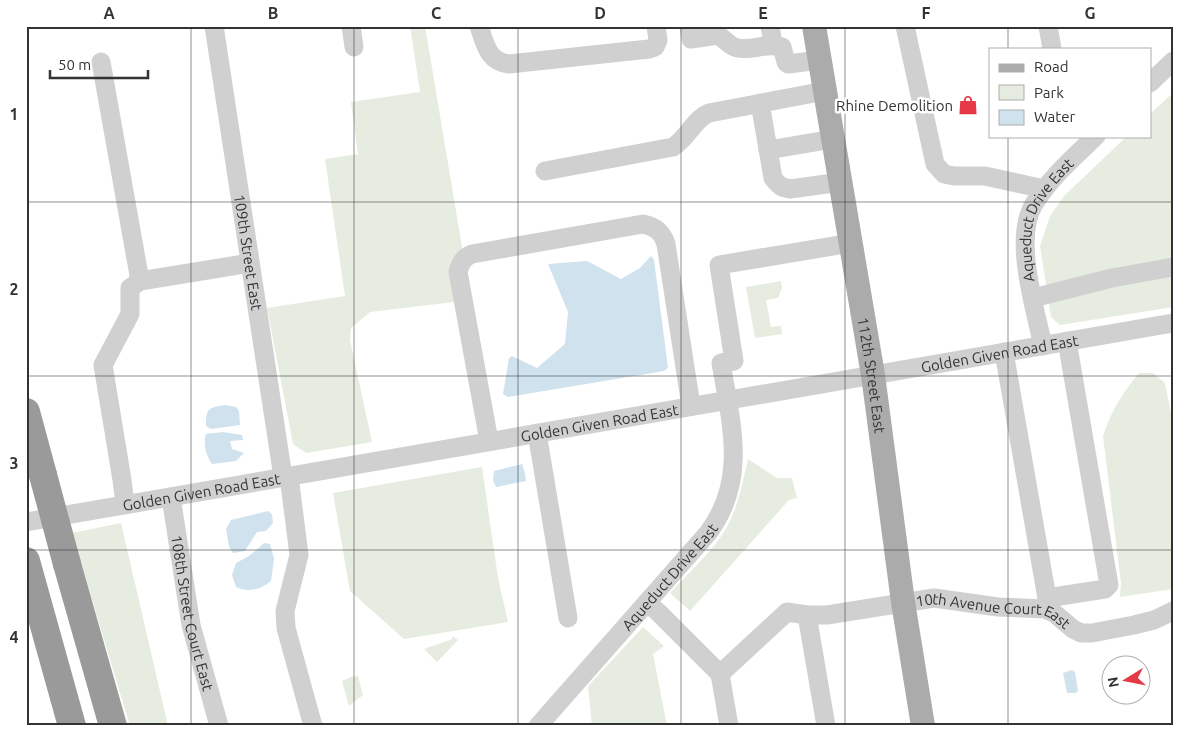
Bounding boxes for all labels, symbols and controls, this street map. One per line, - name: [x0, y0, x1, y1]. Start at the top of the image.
- text: A: [103, 4, 115, 22]
- text: B: [268, 4, 278, 22]
- text: C: [431, 4, 441, 22]
- text: D: [594, 4, 606, 22]
- text: E: [758, 4, 768, 22]
- text: F: [922, 4, 931, 22]
- text: G: [1084, 4, 1096, 22]
- scale bar: [50, 48, 148, 80]
- legend: [989, 48, 1152, 138]
- text: 50 m: [58, 56, 91, 73]
- text: Road: [1034, 58, 1069, 75]
- text: Park: [1034, 84, 1064, 101]
- shop icon: Rhine Demolition: [957, 94, 979, 116]
- place label: Rhine Demolition: [836, 97, 953, 114]
- text: 1: [9, 105, 19, 123]
- text: Water: [1034, 108, 1075, 125]
- street label: Aqueduct Drive East: [1017, 154, 1077, 283]
- street label: 109th Street East: [231, 193, 266, 312]
- text: 2: [9, 280, 19, 298]
- street label: 112th Street East: [855, 316, 889, 434]
- street label: Golden Given Road East: [919, 331, 1080, 375]
- street label: Golden Given Road East: [519, 400, 680, 445]
- text: 3: [9, 454, 19, 472]
- street label: Golden Given Road East: [121, 470, 282, 514]
- street label: Aqueduct Drive East: [618, 520, 721, 634]
- street label: 108th Street Court East: [169, 534, 217, 693]
- street label: 10th Avenue Court East: [915, 589, 1074, 632]
- text: 4: [9, 628, 19, 646]
- north arrow: [1102, 654, 1152, 704]
- text: N: [1104, 676, 1122, 689]

